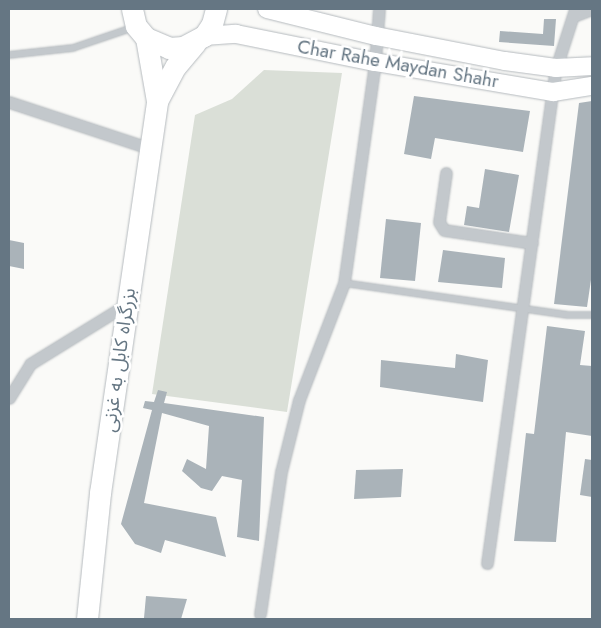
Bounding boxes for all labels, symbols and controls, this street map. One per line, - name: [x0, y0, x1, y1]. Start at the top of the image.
- street label: Char Rahe Maydan Shahr: [296, 35, 500, 93]
- street label: بزرگراه کابل به غزنی: [98, 286, 140, 434]

